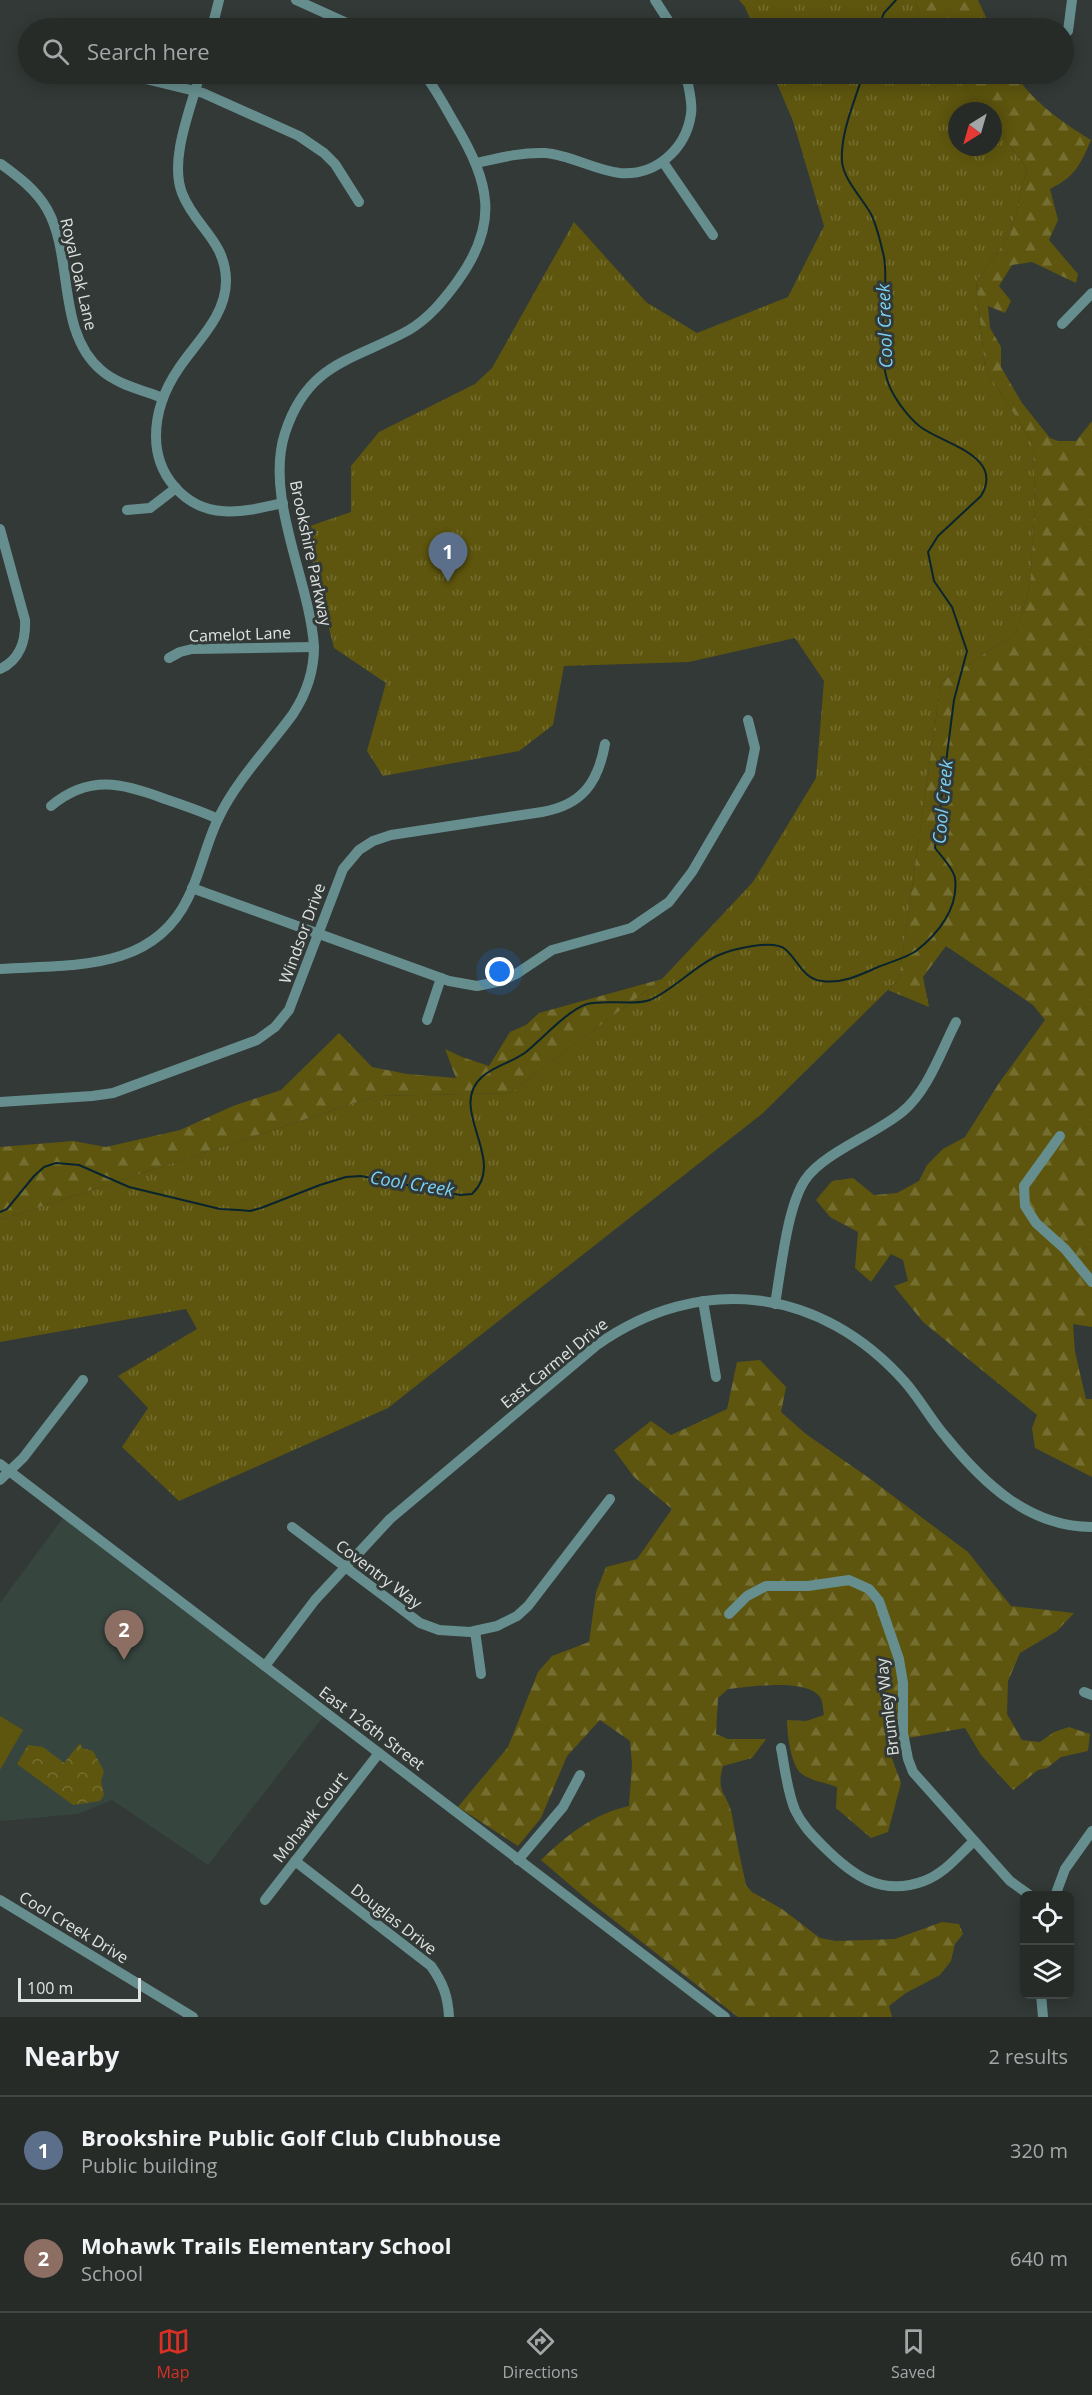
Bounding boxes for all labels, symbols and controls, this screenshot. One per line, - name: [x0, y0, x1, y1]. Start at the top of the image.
- search box: [18, 18, 1074, 84]
- icon: search: [39, 35, 72, 68]
- text: Search here: [87, 36, 210, 66]
- north arrow: [948, 102, 1002, 156]
- street label: Royal Oak Lane: [55, 216, 103, 332]
- water label: Cool Creek: [870, 282, 897, 369]
- street label: Brookshire Parkway: [285, 478, 337, 629]
- pin: 1: [428, 532, 468, 582]
- street label: Camelot Lane: [188, 621, 292, 647]
- water label: Cool Creek: [926, 758, 958, 845]
- street label: Windsor Drive: [274, 880, 330, 986]
- your location: [485, 957, 514, 986]
- water label: Cool Creek: [369, 1165, 457, 1202]
- street label: East Carmel Drive: [496, 1313, 612, 1413]
- street label: Coventry Way: [331, 1534, 427, 1614]
- pin: 2: [104, 1610, 144, 1660]
- street label: Brumley Way: [870, 1656, 904, 1757]
- street label: East 126th Street: [315, 1681, 430, 1775]
- street label: Mohawk Court: [268, 1767, 353, 1867]
- street label: Douglas Drive: [346, 1878, 442, 1960]
- street label: Cool Creek Drive: [15, 1886, 133, 1968]
- map controls: [1020, 1891, 1074, 1999]
- button: locate: [1020, 1891, 1074, 1945]
- button: layers: [1020, 1945, 1074, 1999]
- scale bar: [18, 1975, 141, 2002]
- text: 100 m: [27, 1977, 73, 1999]
- text: Nearby: [24, 2038, 119, 2074]
- text: 2 results: [988, 2043, 1068, 2070]
- text: Brookshire Public Golf Club Clubhouse: [81, 2122, 501, 2152]
- text: 1: [38, 2137, 49, 2164]
- text: 320 m: [1010, 2137, 1068, 2164]
- text: Public building: [81, 2152, 217, 2179]
- text: Mohawk Trails Elementary School: [81, 2230, 451, 2260]
- text: 2: [38, 2245, 49, 2272]
- text: 640 m: [1010, 2245, 1068, 2272]
- text: School: [81, 2260, 143, 2287]
- tab: Map: [156, 2325, 190, 2383]
- tab: Directions: [502, 2325, 578, 2383]
- tab: Saved: [891, 2325, 936, 2383]

